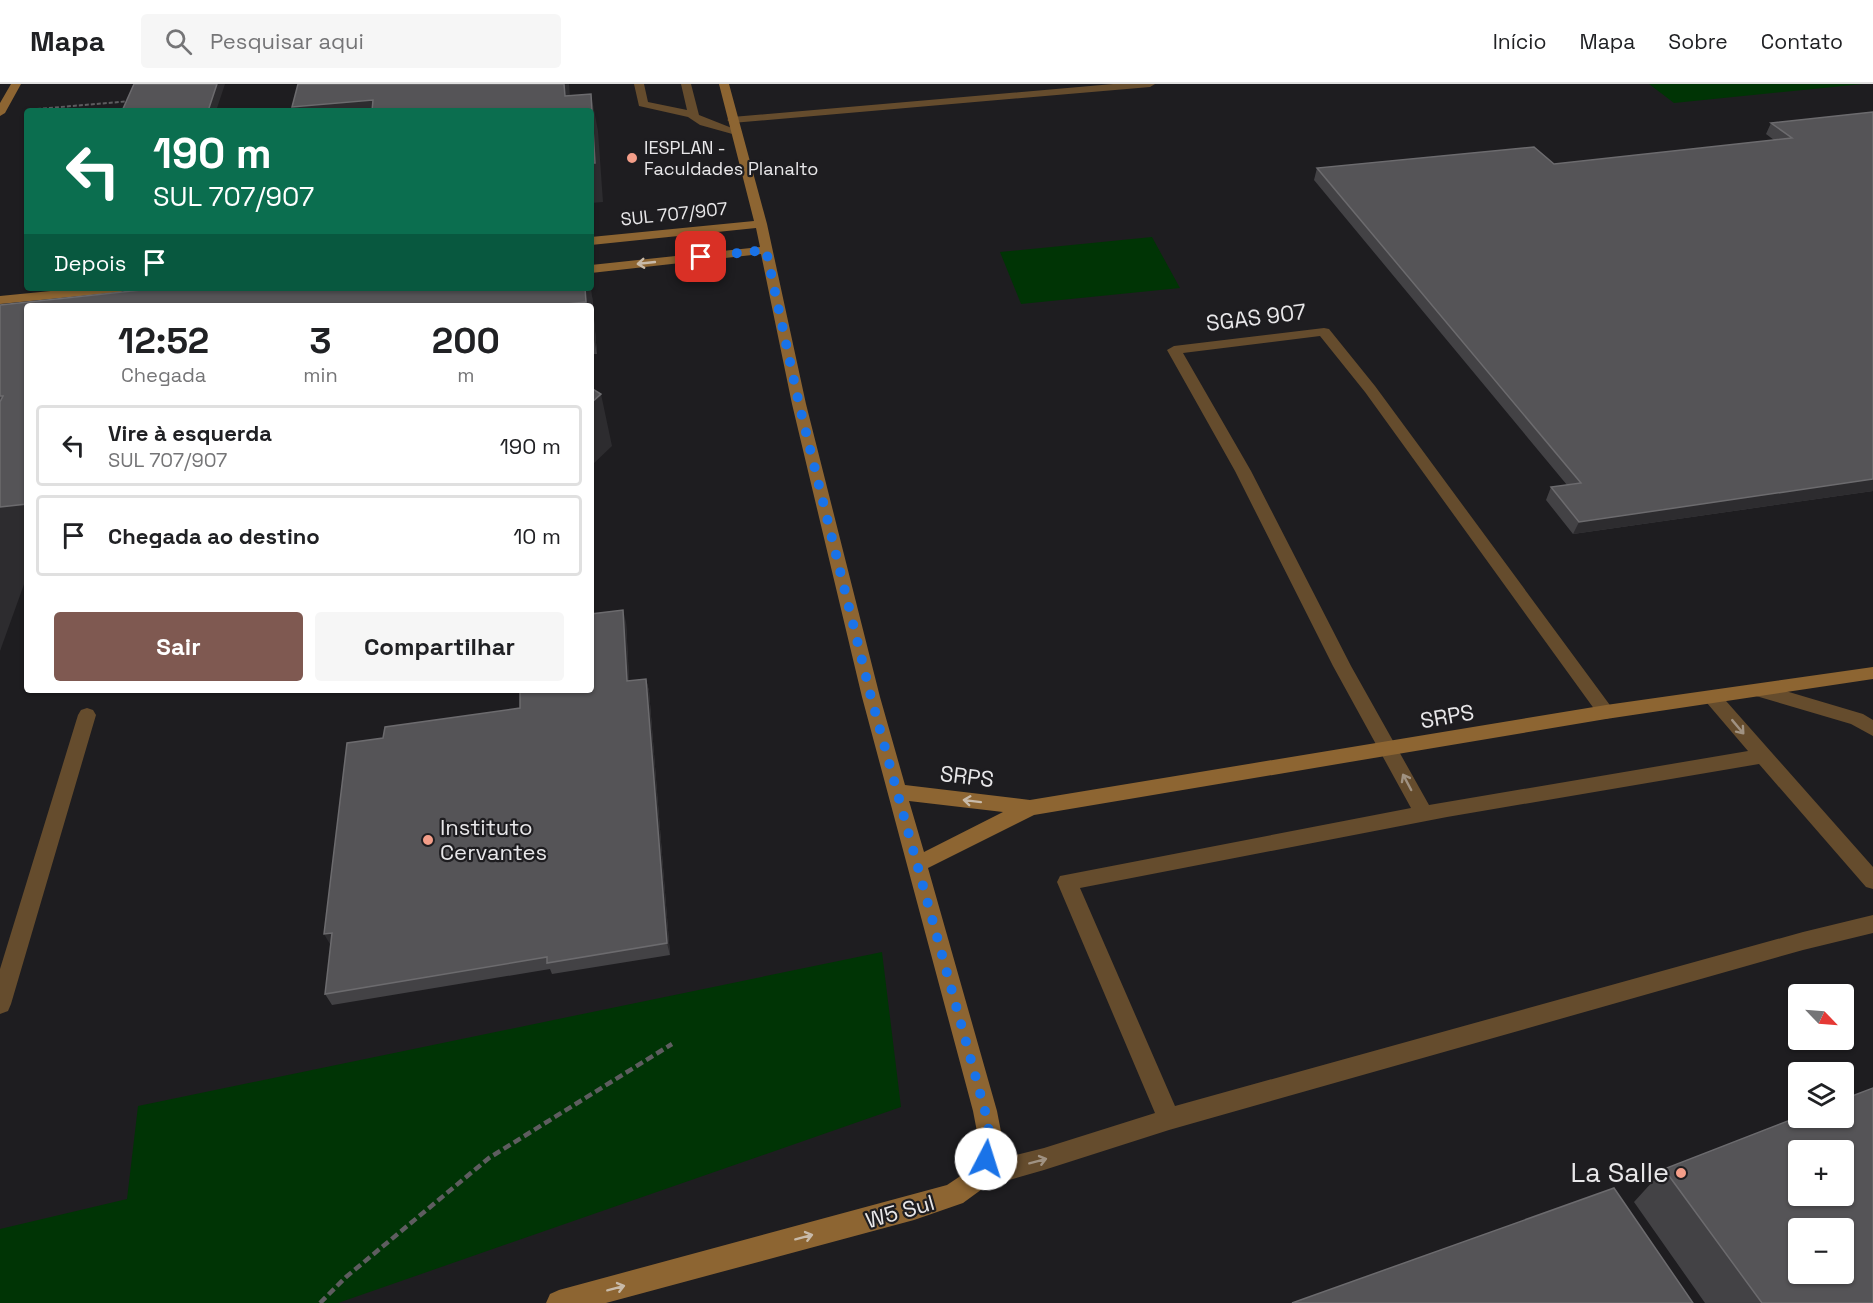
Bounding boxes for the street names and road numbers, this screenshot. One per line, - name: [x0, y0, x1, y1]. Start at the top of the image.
- street label: SUL 707/907: [619, 196, 729, 231]
- street label: SGAS 907: [1204, 297, 1308, 337]
- street label: SRPS: [1418, 698, 1476, 734]
- street label: SRPS: [938, 759, 996, 793]
- street label: W5 Sul: [862, 1188, 938, 1234]

